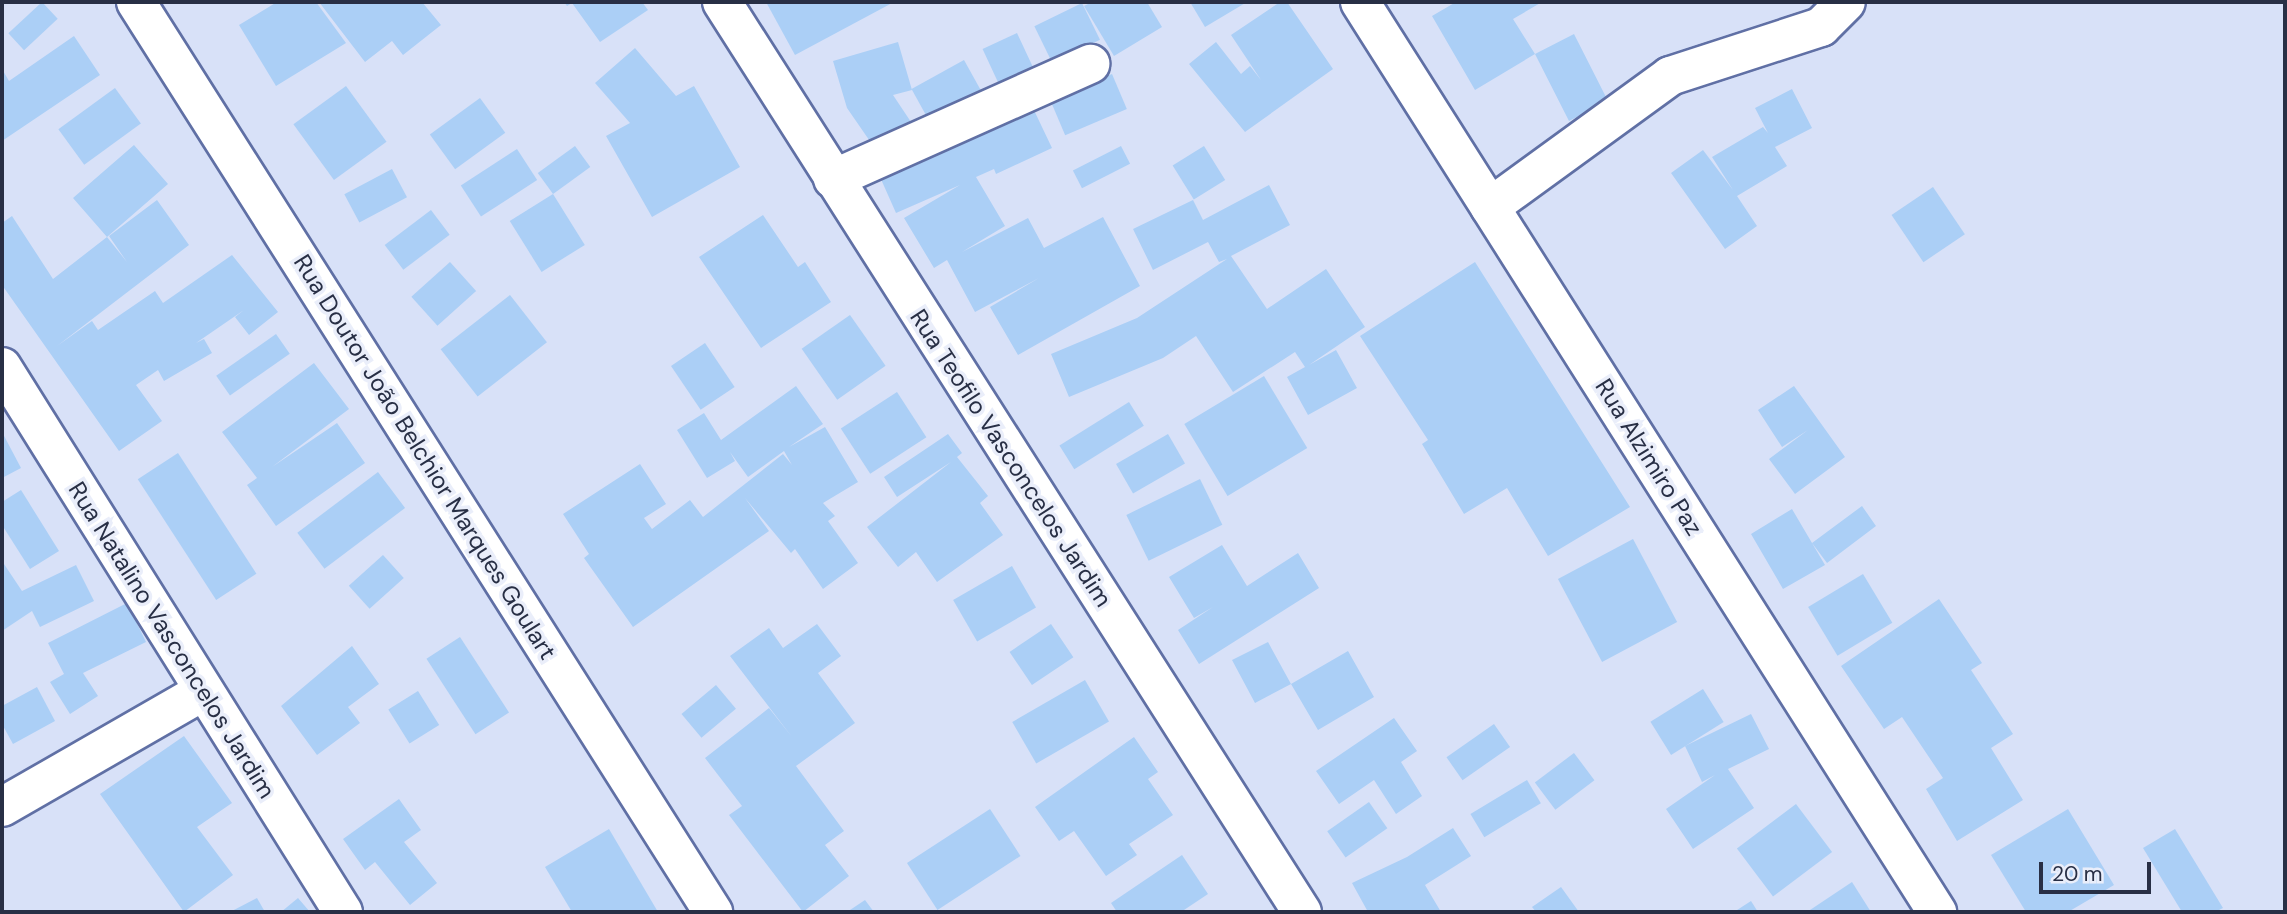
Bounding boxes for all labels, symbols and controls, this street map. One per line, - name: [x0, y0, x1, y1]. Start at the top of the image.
- street label: Rua Doutor João Belchior Marques Goulart: [288, 249, 562, 665]
- street label: Rua Teofilo Vasconcelos Jardim: [904, 304, 1118, 612]
- street label: Rua Alzimiro Paz: [1589, 373, 1709, 541]
- street label: Rua Natalino Vasconcelos Jardim: [62, 477, 282, 803]
- scale bar: [2042, 848, 2154, 892]
- text: 20 m: [2052, 860, 2103, 888]

